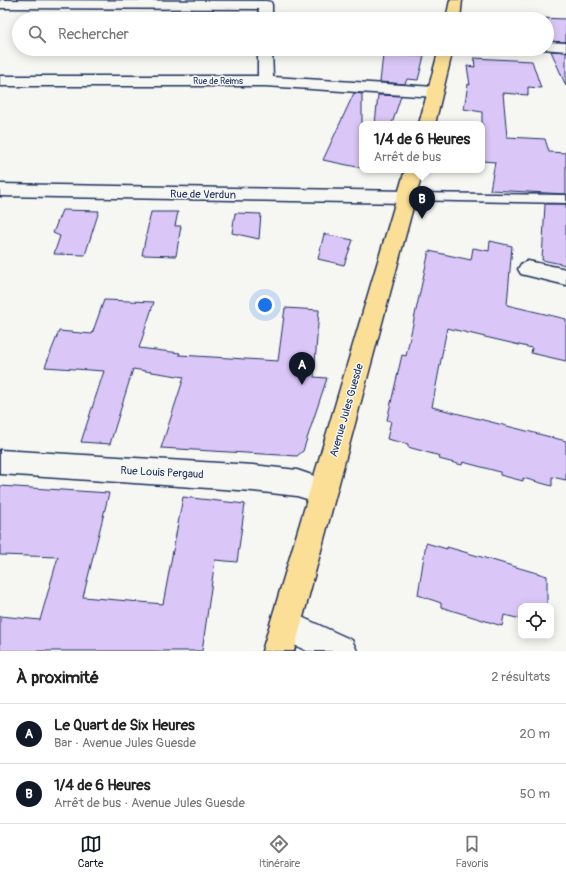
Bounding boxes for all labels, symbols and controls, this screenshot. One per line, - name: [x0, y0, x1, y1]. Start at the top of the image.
- search box: [12, 12, 554, 56]
- icon: search: [26, 23, 48, 45]
- text: Rechercher: [58, 25, 129, 44]
- street label: Rue de Reims: [193, 76, 243, 87]
- popup: [359, 121, 485, 173]
- text: 1/4 de 6 Heures: [374, 130, 470, 149]
- text: Arrêt de bus: [374, 149, 441, 165]
- pin: B: [409, 186, 435, 219]
- street label: Rue de Verdun: [170, 187, 236, 202]
- your location: [255, 295, 275, 315]
- pin: A: [289, 352, 315, 385]
- street label: Avenue Jules Guesde: [327, 361, 366, 458]
- street label: Rue Louis Pergaud: [120, 464, 204, 481]
- map controls: [518, 603, 554, 639]
- button: locate: [518, 603, 554, 639]
- text: À proximité: [16, 667, 99, 688]
- text: 2 résultats: [491, 669, 550, 685]
- text: Le Quart de Six Heures: [54, 716, 195, 735]
- text: A: [25, 726, 33, 742]
- text: 20 m: [519, 726, 550, 742]
- text: Bar · Avenue Jules Guesde: [54, 735, 196, 751]
- text: 1/4 de 6 Heures: [54, 776, 150, 795]
- text: B: [25, 786, 33, 802]
- text: 50 m: [520, 786, 550, 802]
- text: Arrêt de bus · Avenue Jules Guesde: [54, 795, 245, 811]
- tab: Carte: [78, 833, 103, 870]
- tab: Itinéraire: [259, 833, 300, 870]
- tab: Favoris: [456, 833, 488, 870]

